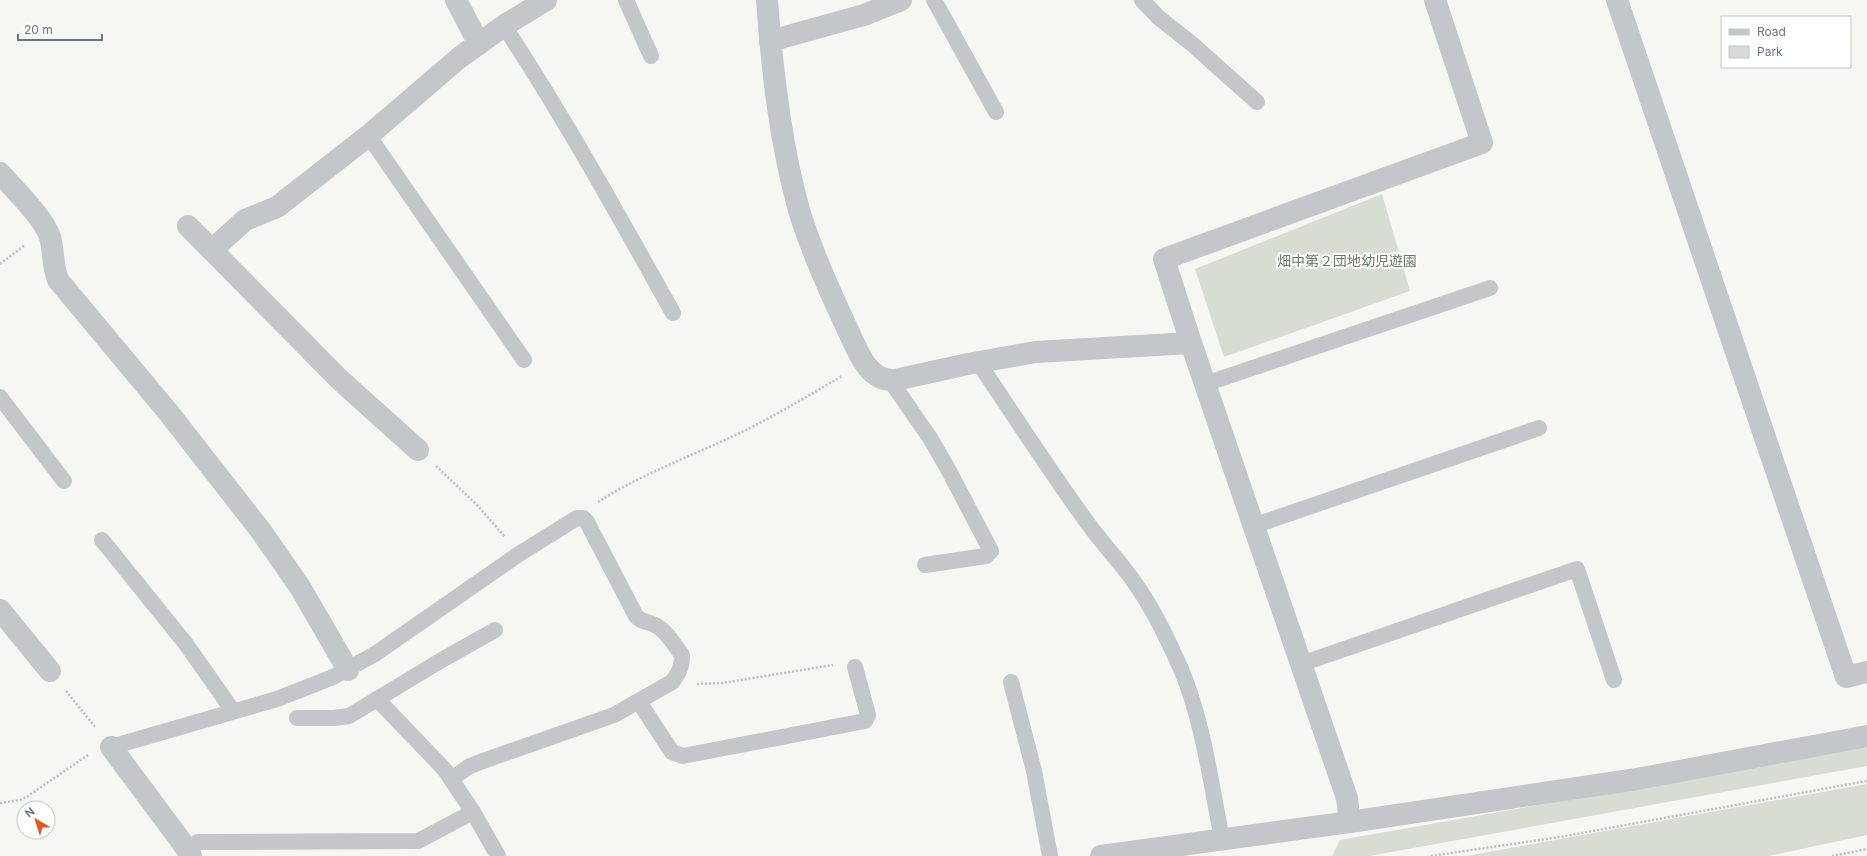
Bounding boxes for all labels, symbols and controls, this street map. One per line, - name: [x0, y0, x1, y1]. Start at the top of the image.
- scale bar: [18, 16, 102, 42]
- legend: [1721, 16, 1851, 68]
- text: 20 m: [24, 22, 53, 37]
- text: Road: [1757, 24, 1786, 39]
- text: Park: [1757, 44, 1783, 59]
- park label: 畑中第２団地幼児遊園: [1277, 252, 1417, 269]
- north arrow: [16, 800, 56, 840]
- text: N: [22, 804, 37, 820]

